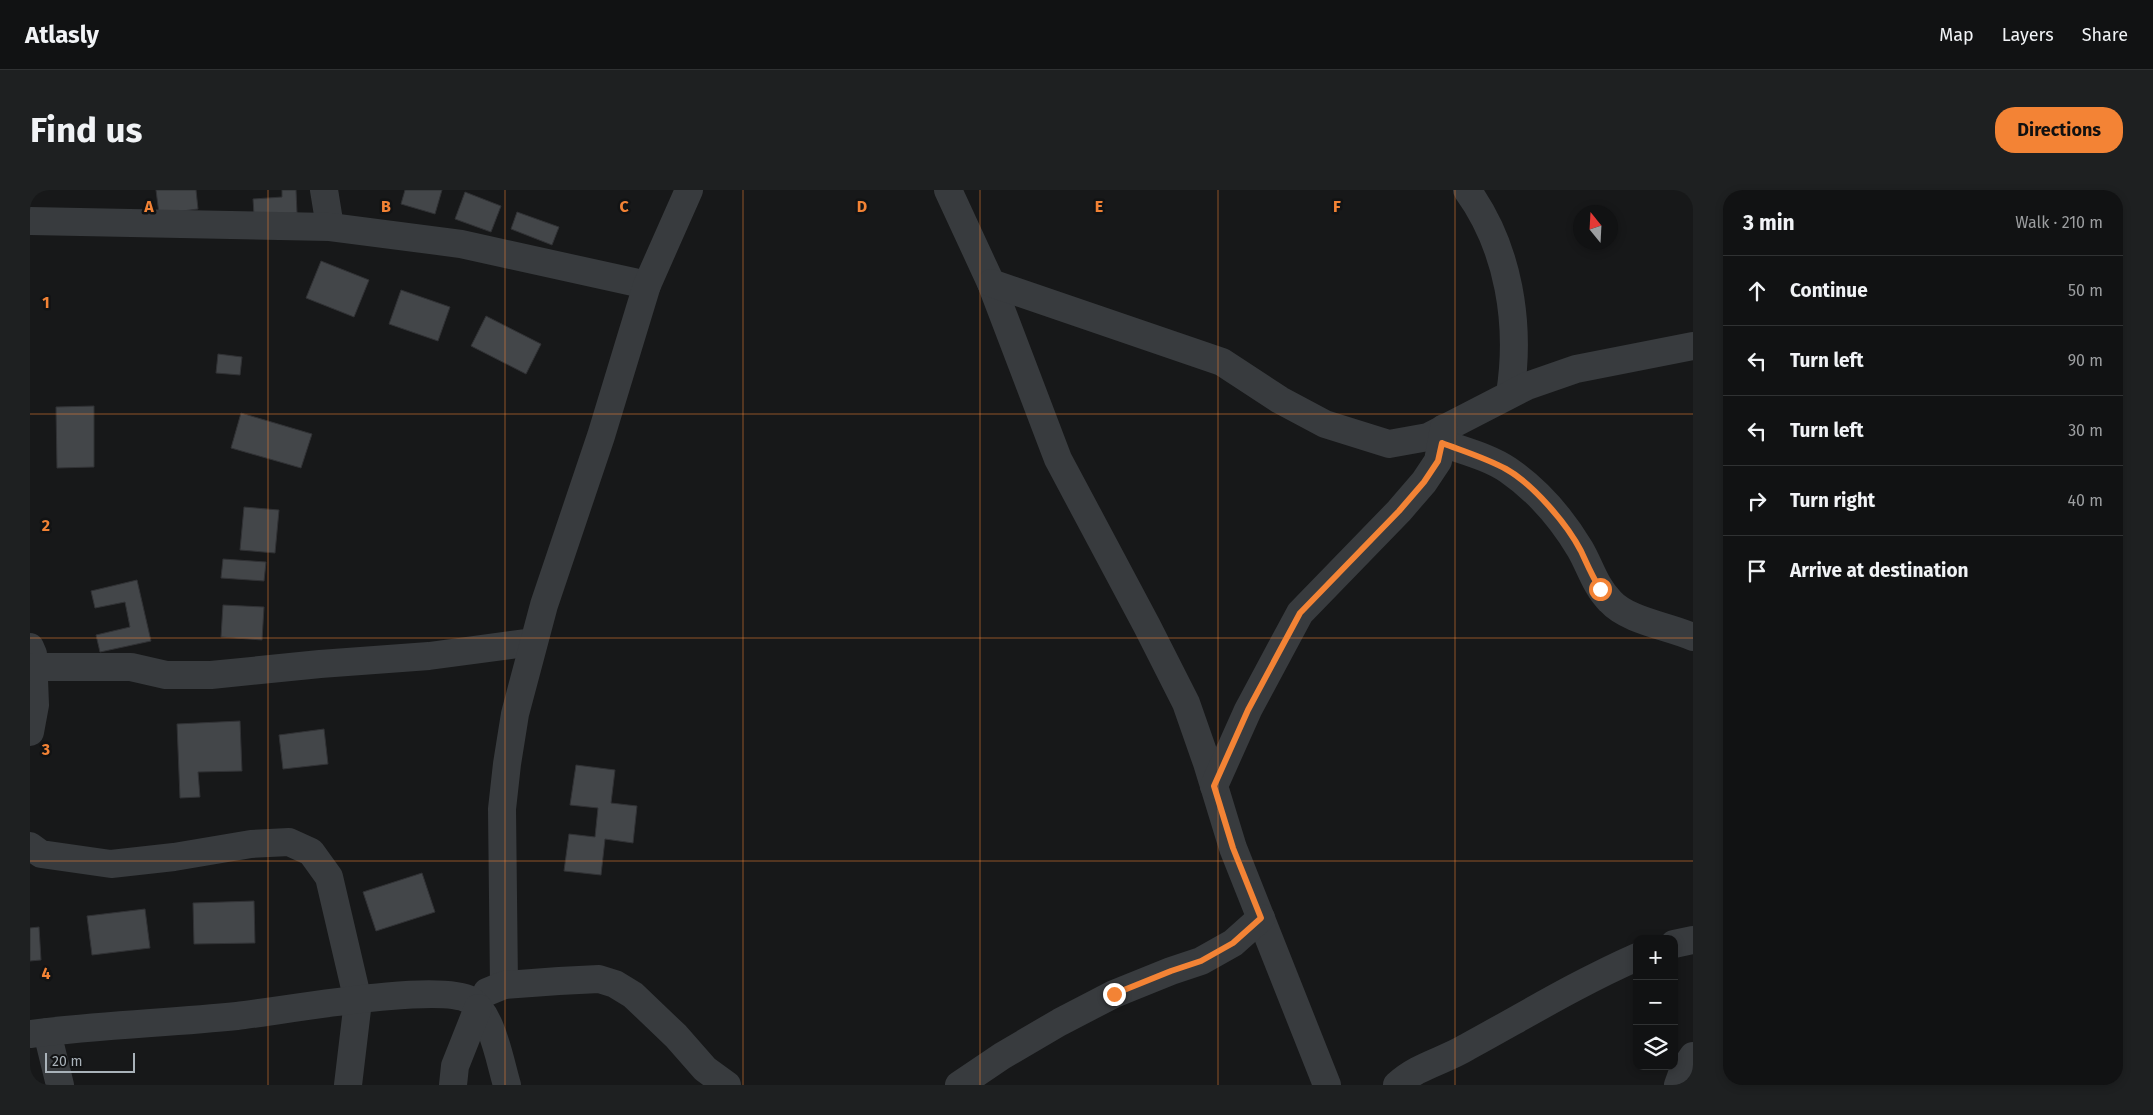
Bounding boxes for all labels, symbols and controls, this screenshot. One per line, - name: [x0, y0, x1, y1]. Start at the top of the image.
- text: Atlasly: [25, 21, 99, 49]
- text: Map: [1939, 24, 1974, 46]
- text: Layers: [2002, 24, 2054, 46]
- text: Share: [2082, 24, 2128, 46]
- button: Directions: [1995, 107, 2123, 153]
- text: Find us: [30, 109, 142, 151]
- text: A: [143, 197, 154, 216]
- text: B: [381, 197, 391, 216]
- text: C: [619, 197, 629, 216]
- text: D: [857, 197, 867, 216]
- text: E: [1095, 197, 1103, 216]
- text: F: [1333, 197, 1341, 216]
- north arrow: [1573, 205, 1618, 250]
- text: 3 min: [1743, 210, 1795, 236]
- text: Walk · 210 m: [2015, 213, 2103, 232]
- icon: ahead: [1743, 277, 1771, 305]
- text: Continue: [1790, 279, 1868, 302]
- text: 50 m: [2068, 281, 2103, 300]
- text: 1: [42, 293, 50, 312]
- icon: left: [1743, 347, 1771, 375]
- text: Turn left: [1790, 349, 1864, 372]
- text: 90 m: [2068, 351, 2103, 370]
- icon: left: [1743, 417, 1771, 445]
- text: Turn left: [1790, 419, 1864, 442]
- text: 30 m: [2068, 421, 2103, 440]
- icon: right: [1743, 487, 1771, 515]
- text: Turn right: [1790, 489, 1875, 512]
- text: 40 m: [2068, 491, 2103, 510]
- text: 2: [42, 516, 50, 535]
- icon: arrive: [1743, 557, 1771, 585]
- text: Arrive at destination: [1790, 559, 1969, 582]
- route start: [1589, 578, 1612, 601]
- text: 3: [41, 740, 50, 759]
- map controls: [1633, 935, 1678, 1070]
- button: +: [1633, 935, 1678, 980]
- text: 4: [41, 964, 51, 983]
- button: −: [1633, 980, 1678, 1025]
- route end: [1103, 983, 1126, 1006]
- button: layers: [1633, 1025, 1678, 1070]
- scale bar: [45, 1050, 135, 1073]
- text: 20 m: [52, 1053, 82, 1070]

